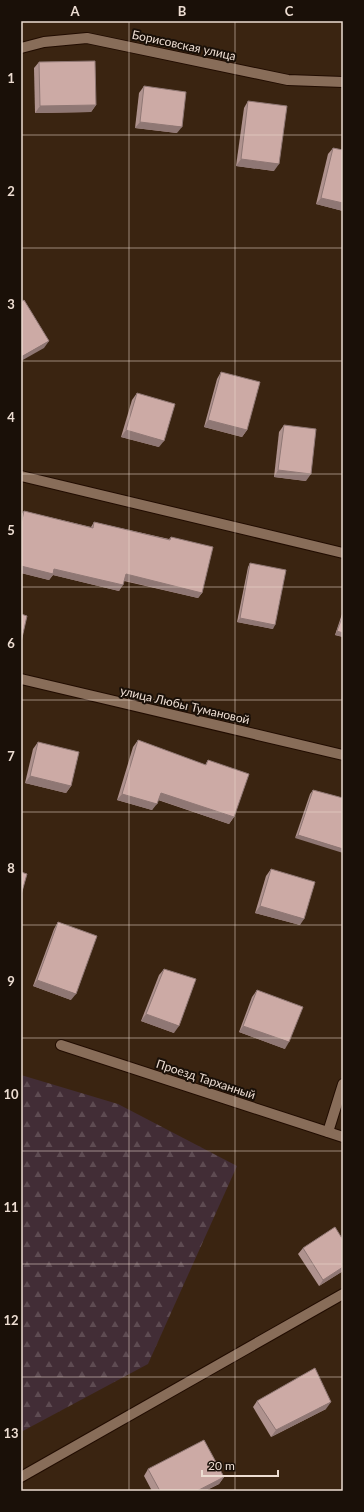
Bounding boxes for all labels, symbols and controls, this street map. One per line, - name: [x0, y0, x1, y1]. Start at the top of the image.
- text: A: [69, 3, 80, 19]
- text: B: [178, 3, 187, 19]
- text: C: [285, 3, 294, 19]
- street label: Борисовская улица: [131, 27, 237, 63]
- text: 1: [7, 70, 15, 86]
- text: 2: [7, 183, 15, 199]
- text: 3: [7, 296, 15, 312]
- text: 4: [7, 409, 15, 425]
- text: 5: [7, 522, 15, 538]
- text: 6: [7, 635, 15, 651]
- street label: улица Любы Тумановой: [119, 683, 251, 727]
- text: 7: [7, 748, 15, 764]
- text: 8: [7, 860, 15, 876]
- text: 9: [7, 973, 15, 989]
- street label: Проезд Тарханный: [154, 1056, 258, 1102]
- text: 10: [3, 1086, 19, 1102]
- text: 11: [3, 1199, 19, 1215]
- text: 12: [3, 1312, 19, 1328]
- text: 13: [3, 1425, 19, 1441]
- scale bar: [202, 1452, 278, 1478]
- text: 20 m: [208, 1458, 235, 1473]

